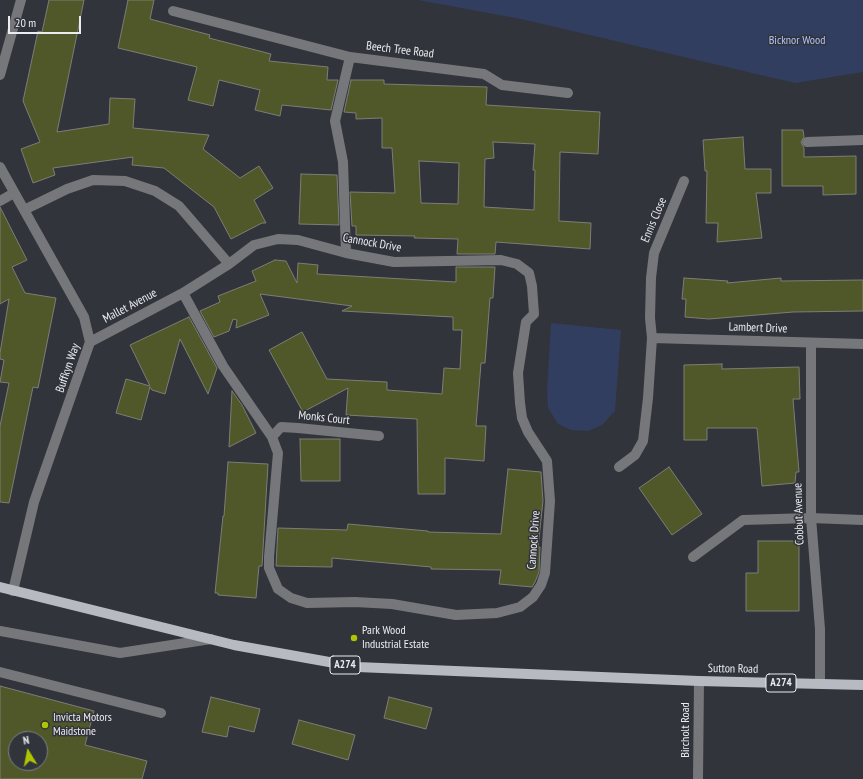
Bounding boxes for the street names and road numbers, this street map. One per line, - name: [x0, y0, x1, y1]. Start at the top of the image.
- street label: Beech Tree Road: [365, 39, 435, 61]
- street label: Ennis Close: [638, 195, 670, 245]
- street label: Cannock Drive: [342, 231, 402, 255]
- street label: Mallet Avenue: [100, 286, 160, 326]
- street label: Lambert Drive: [728, 320, 788, 336]
- street label: Buffkyn Way: [53, 342, 83, 394]
- street label: Monks Court: [297, 408, 351, 428]
- street label: Cobbut Avenue: [791, 483, 807, 545]
- street label: Cannock Drive: [525, 510, 543, 570]
- road number: A274: [330, 656, 360, 674]
- street label: Sutton Road: [708, 661, 758, 677]
- road number: A274: [766, 674, 796, 692]
- street label: Bircholt Road: [679, 702, 693, 758]

